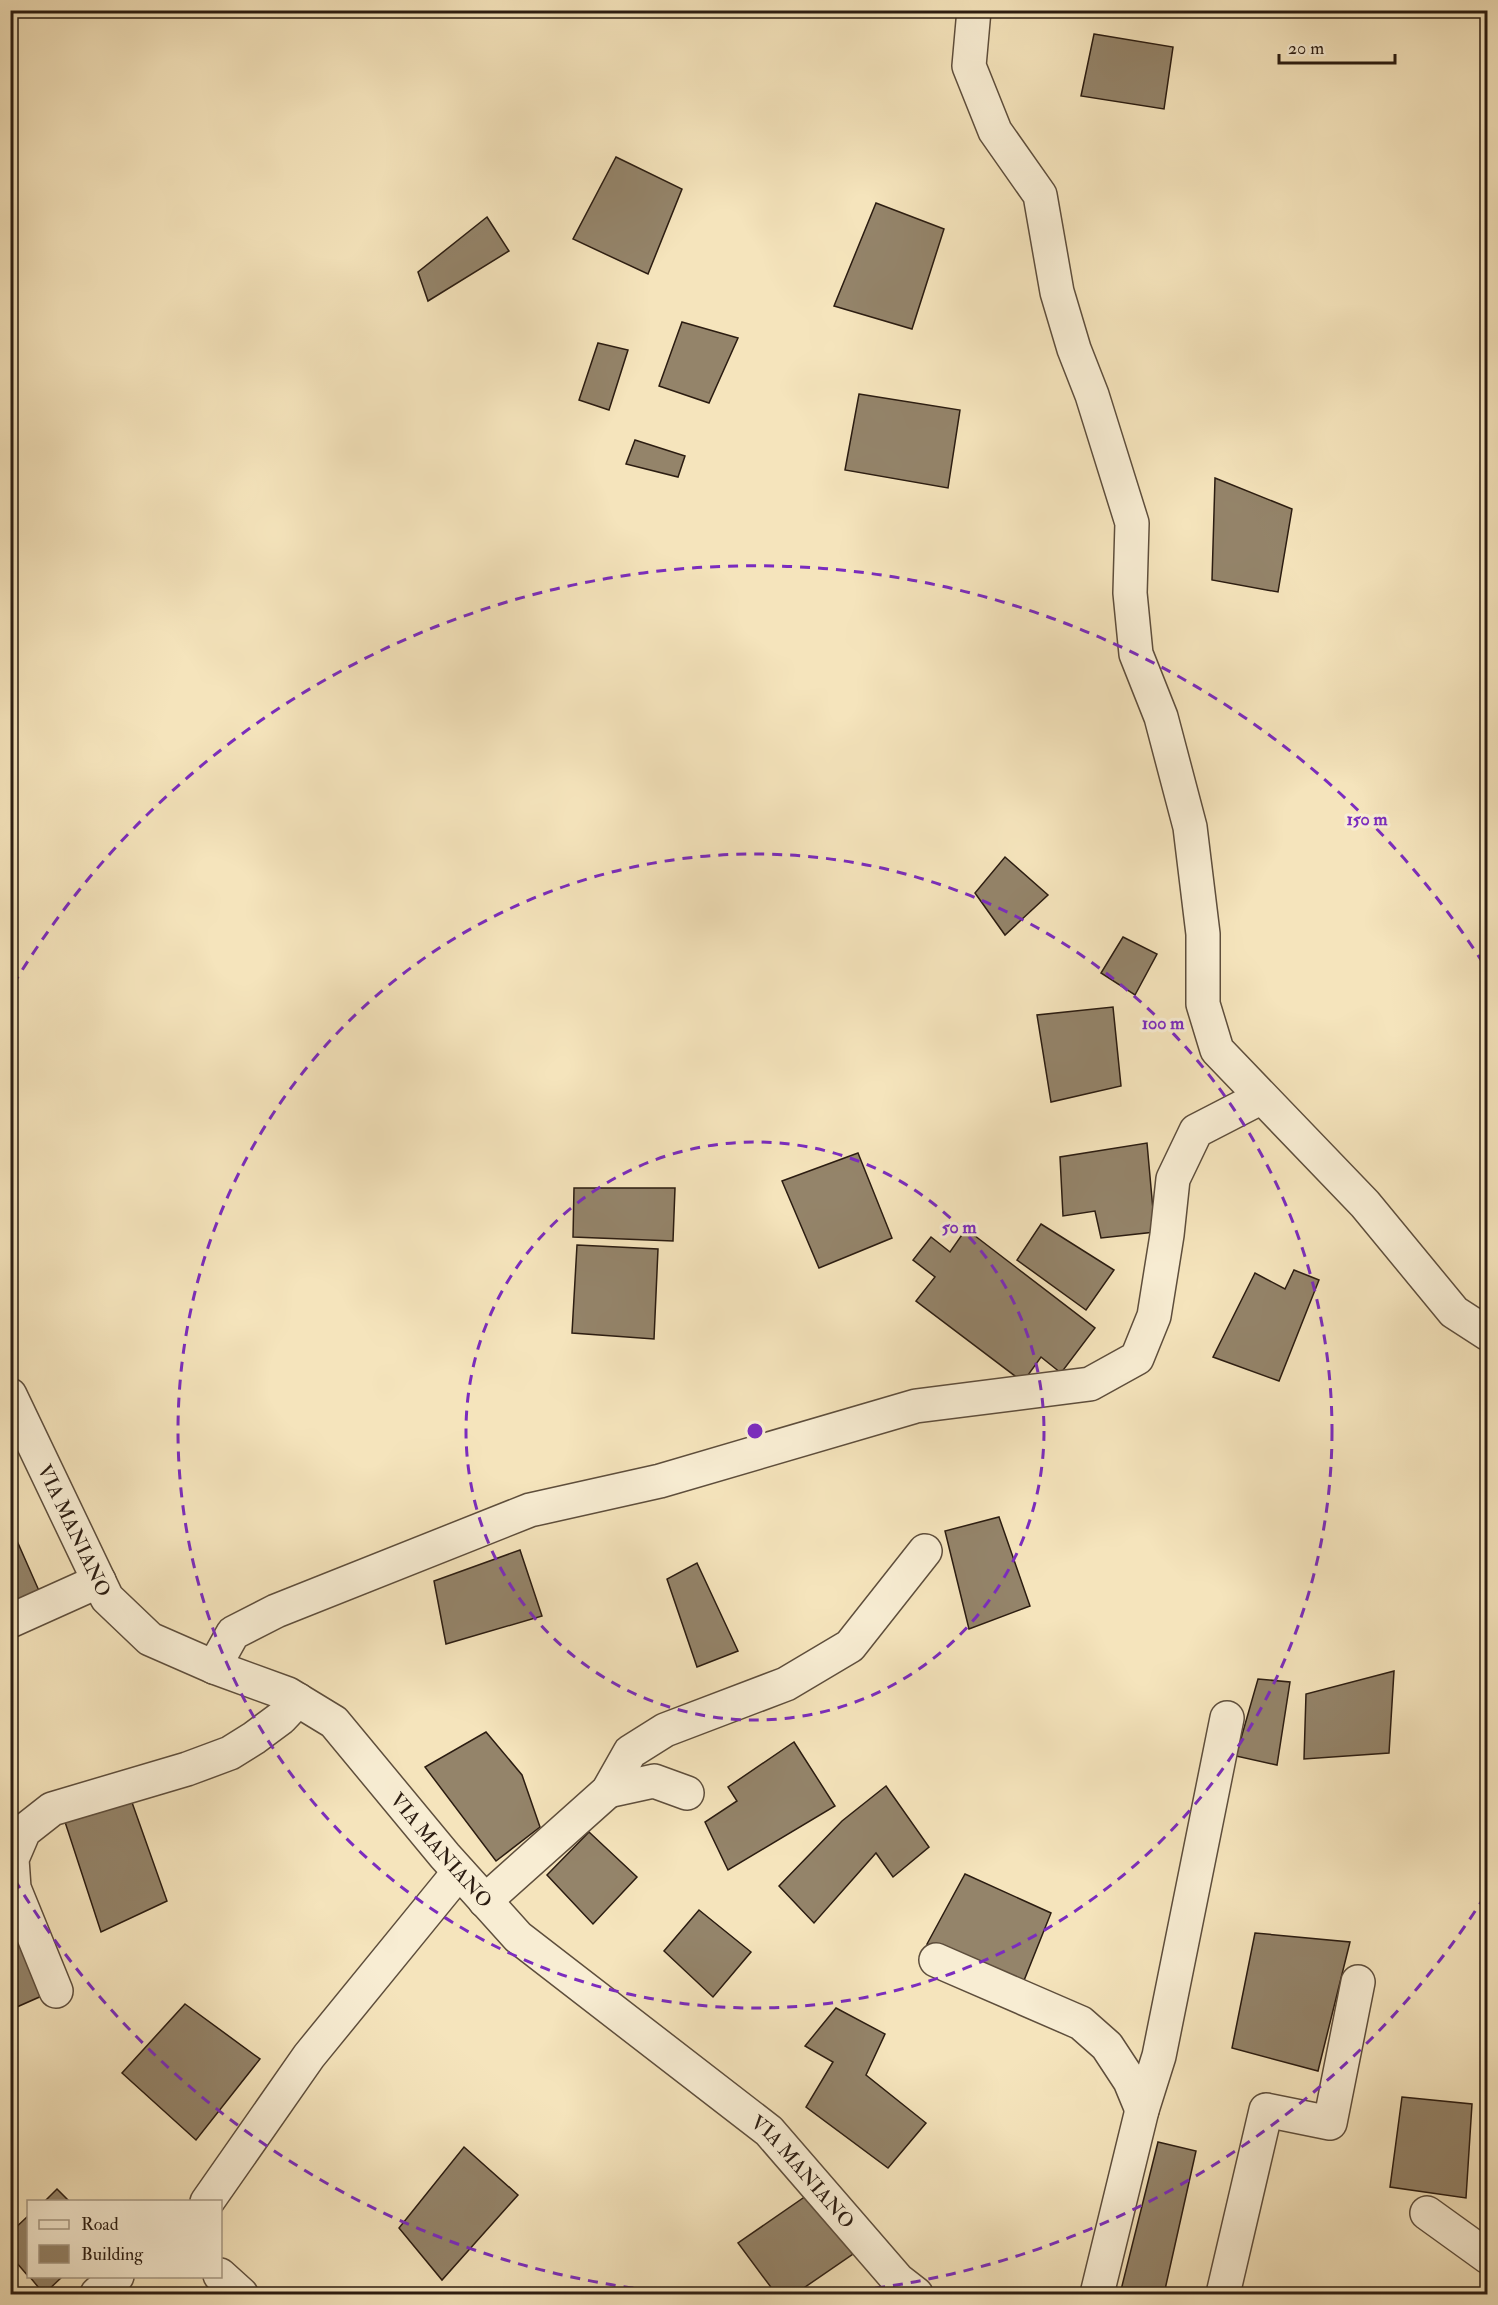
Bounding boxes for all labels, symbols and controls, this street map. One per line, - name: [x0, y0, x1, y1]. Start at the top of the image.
- scale bar: [1279, 27, 1394, 65]
- text: 20 m: [1288, 37, 1324, 60]
- text: 150 m: [1346, 808, 1389, 831]
- text: 100 m: [1142, 1012, 1185, 1035]
- text: 50 m: [942, 1216, 977, 1239]
- centre of rings: [745, 1421, 765, 1441]
- street label: VIA MANIANO: [32, 1460, 117, 1601]
- street label: VIA MANIANO: [385, 1788, 497, 1913]
- street label: VIA MANIANO: [746, 2110, 860, 2234]
- legend: [27, 2200, 222, 2278]
- text: Road: [81, 2213, 119, 2236]
- text: Building: [81, 2243, 144, 2266]

